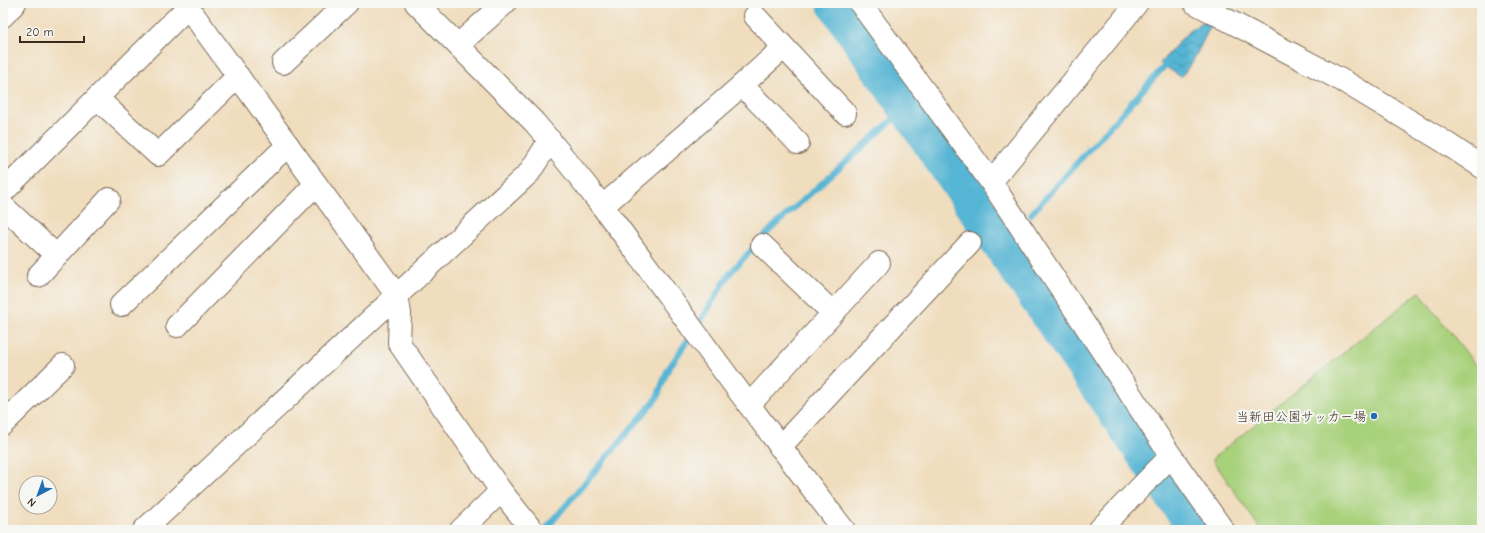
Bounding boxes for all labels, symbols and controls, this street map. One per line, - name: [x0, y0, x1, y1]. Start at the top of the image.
- scale bar: [20, 18, 84, 44]
- text: 20 m: [26, 25, 54, 39]
- place label: 当新田公園サッカー場: [1236, 409, 1366, 424]
- marker: 当新田公園サッカー場: [1369, 411, 1379, 421]
- north arrow: [18, 475, 58, 515]
- text: N: [25, 495, 39, 509]

